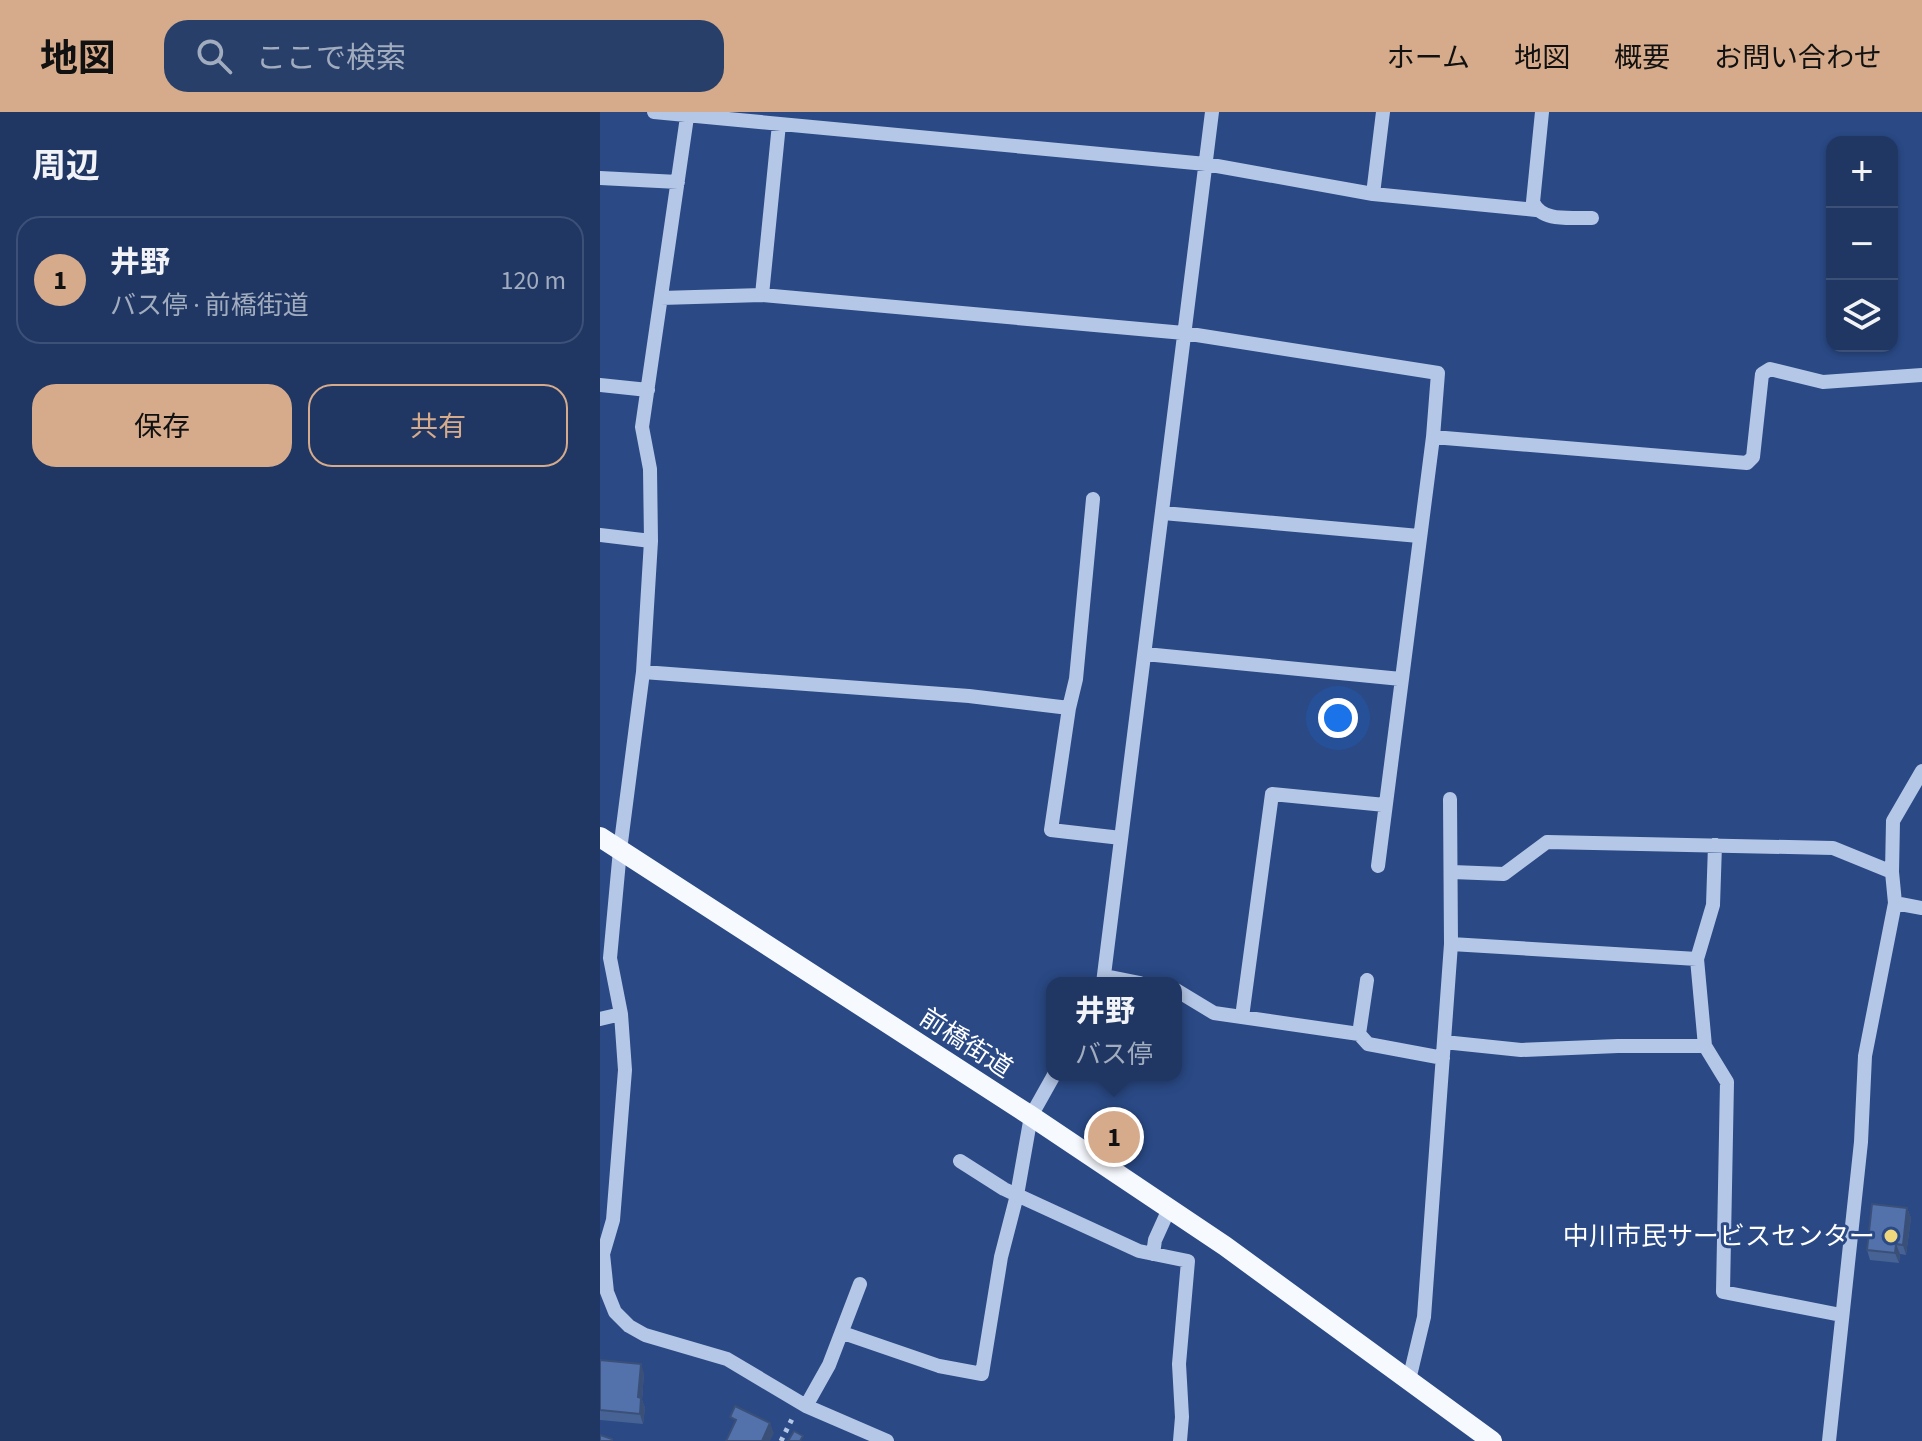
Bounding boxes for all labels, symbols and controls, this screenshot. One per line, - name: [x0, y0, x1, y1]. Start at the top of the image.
- search box: [164, 20, 724, 92]
- text: 地図: [40, 32, 116, 86]
- icon: search: [192, 34, 236, 78]
- text: ここで検索: [256, 37, 406, 80]
- text: ホーム: [1387, 38, 1470, 78]
- text: 地図: [1514, 38, 1570, 78]
- text: 概要: [1614, 38, 1670, 78]
- text: お問い合わせ: [1714, 38, 1882, 78]
- map controls: [1826, 136, 1898, 352]
- button: +: [1826, 136, 1898, 208]
- text: 周辺: [32, 142, 100, 191]
- button: −: [1826, 208, 1898, 280]
- text: 井野: [110, 241, 170, 284]
- text: 1: [53, 262, 67, 299]
- text: 120 m: [500, 262, 566, 299]
- button: layers: [1826, 280, 1898, 352]
- text: バス停 · 前橋街道: [110, 287, 309, 324]
- button: 保存: [32, 384, 292, 467]
- button: 共有: [308, 384, 568, 467]
- your location: [1318, 698, 1358, 738]
- popup: [1046, 977, 1182, 1081]
- text: 井野: [1075, 990, 1135, 1033]
- street label: 前橋街道: [912, 999, 1020, 1087]
- text: バス停: [1075, 1036, 1153, 1073]
- pin: 1: [1088, 1107, 1140, 1167]
- place label: 中川市民サービスセンター: [1563, 1218, 1875, 1255]
- marker: 中川市民サービスセンター: [1882, 1227, 1900, 1245]

